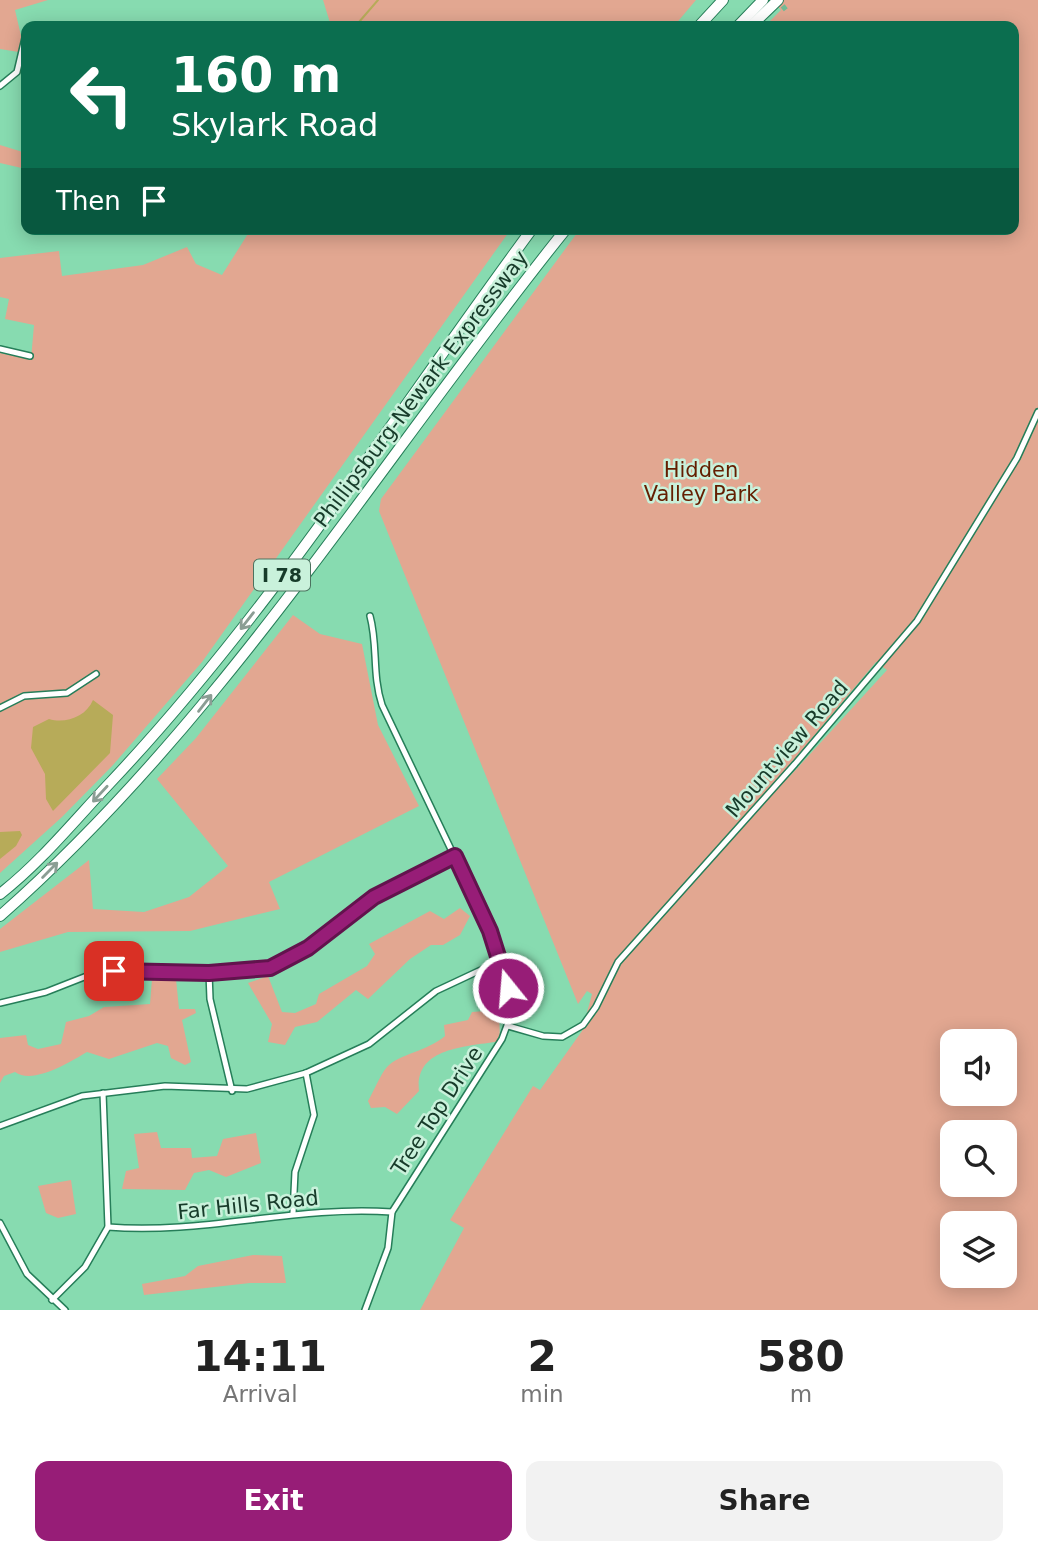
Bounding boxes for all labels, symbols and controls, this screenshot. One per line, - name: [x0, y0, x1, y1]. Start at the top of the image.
- text: 160 m: [171, 47, 341, 104]
- icon: left: [56, 49, 147, 140]
- text: Skylark Road: [171, 106, 378, 144]
- icon: arrive: [135, 182, 173, 220]
- text: Then: [56, 186, 121, 216]
- street label: Phillipsburg-Newark Expressway: [309, 246, 533, 532]
- park label: Hidden Valley Park: [644, 458, 759, 506]
- road number: I 78: [254, 560, 310, 590]
- one-way arrow: [240, 612, 255, 630]
- street label: Mountview Road: [721, 676, 853, 822]
- one-way arrow: [197, 695, 212, 713]
- one-way arrow: [91, 785, 108, 802]
- one-way arrow: [42, 861, 59, 878]
- pin: [84, 941, 144, 1001]
- position arrow: [471, 951, 545, 1025]
- icon: arrive: [95, 952, 133, 990]
- map controls: [940, 1029, 1017, 1288]
- button: sound: [940, 1029, 1017, 1106]
- street label: Tree Top Drive: [386, 1042, 488, 1181]
- button: search: [940, 1120, 1017, 1197]
- street label: Far Hills Road: [176, 1186, 320, 1224]
- button: layers: [940, 1211, 1017, 1288]
- text: 14:11: [193, 1332, 327, 1381]
- text: 2: [527, 1332, 557, 1381]
- text: 580: [757, 1332, 845, 1381]
- text: Arrival: [223, 1381, 298, 1407]
- text: min: [520, 1381, 564, 1407]
- text: m: [790, 1381, 812, 1407]
- button: Exit: [35, 1461, 512, 1541]
- button: Share: [526, 1461, 1003, 1541]

